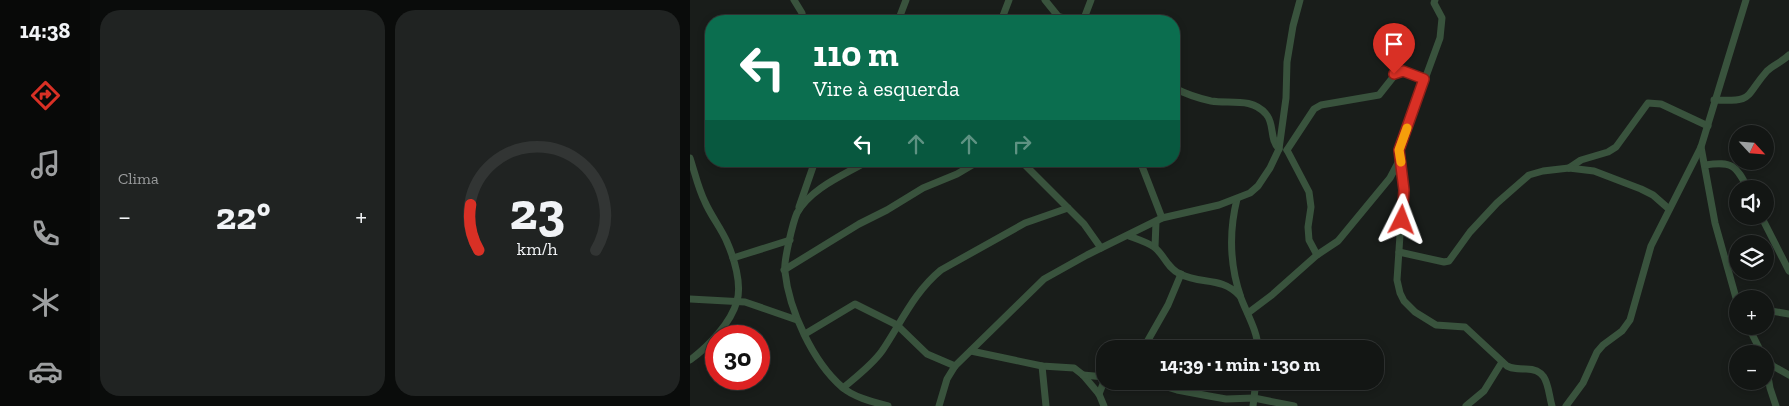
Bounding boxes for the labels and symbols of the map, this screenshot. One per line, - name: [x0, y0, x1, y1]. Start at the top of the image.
- pin: [1373, 23, 1415, 74]
- north arrow: [1729, 125, 1774, 170]
- position arrow: [1375, 193, 1427, 245]
- speed limit sign: 30: [705, 325, 770, 390]

